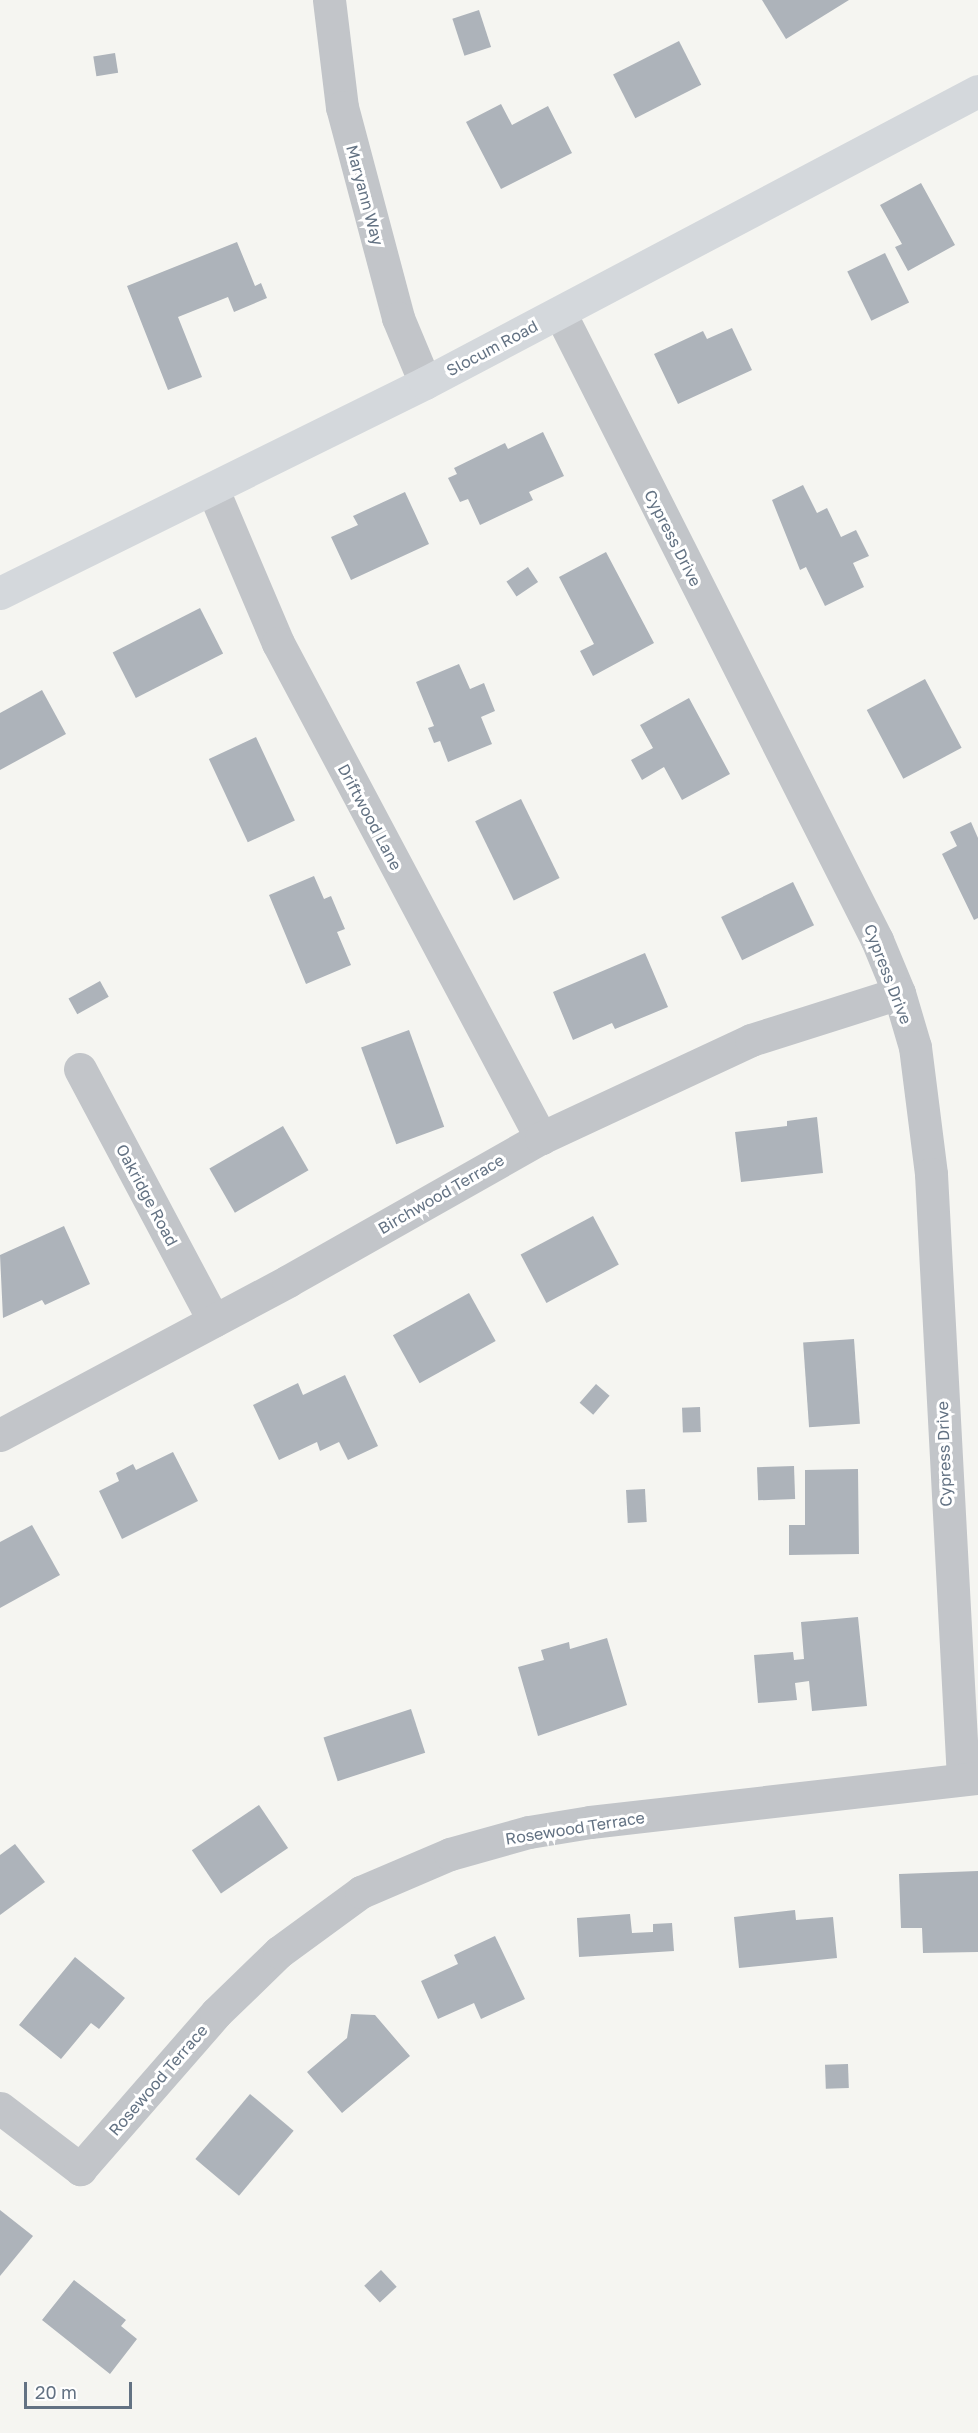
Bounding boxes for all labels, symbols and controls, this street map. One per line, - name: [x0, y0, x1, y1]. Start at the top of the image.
- street label: Maryann Way: [342, 143, 388, 247]
- street label: Slocum Road: [443, 316, 541, 380]
- street label: Cypress Drive: [640, 487, 706, 589]
- street label: Driftwood Lane: [334, 761, 406, 873]
- street label: Cypress Drive: [860, 921, 916, 1027]
- street label: Oakridge Road: [112, 1141, 182, 1249]
- street label: Birchwood Terrace: [375, 1150, 507, 1238]
- street label: Cypress Drive: [933, 1401, 955, 1507]
- street label: Rosewood Terrace: [504, 1807, 646, 1849]
- street label: Rosewood Terrace: [105, 2021, 211, 2139]
- scale bar: [27, 2370, 135, 2408]
- text: 20 m: [35, 2381, 77, 2403]

